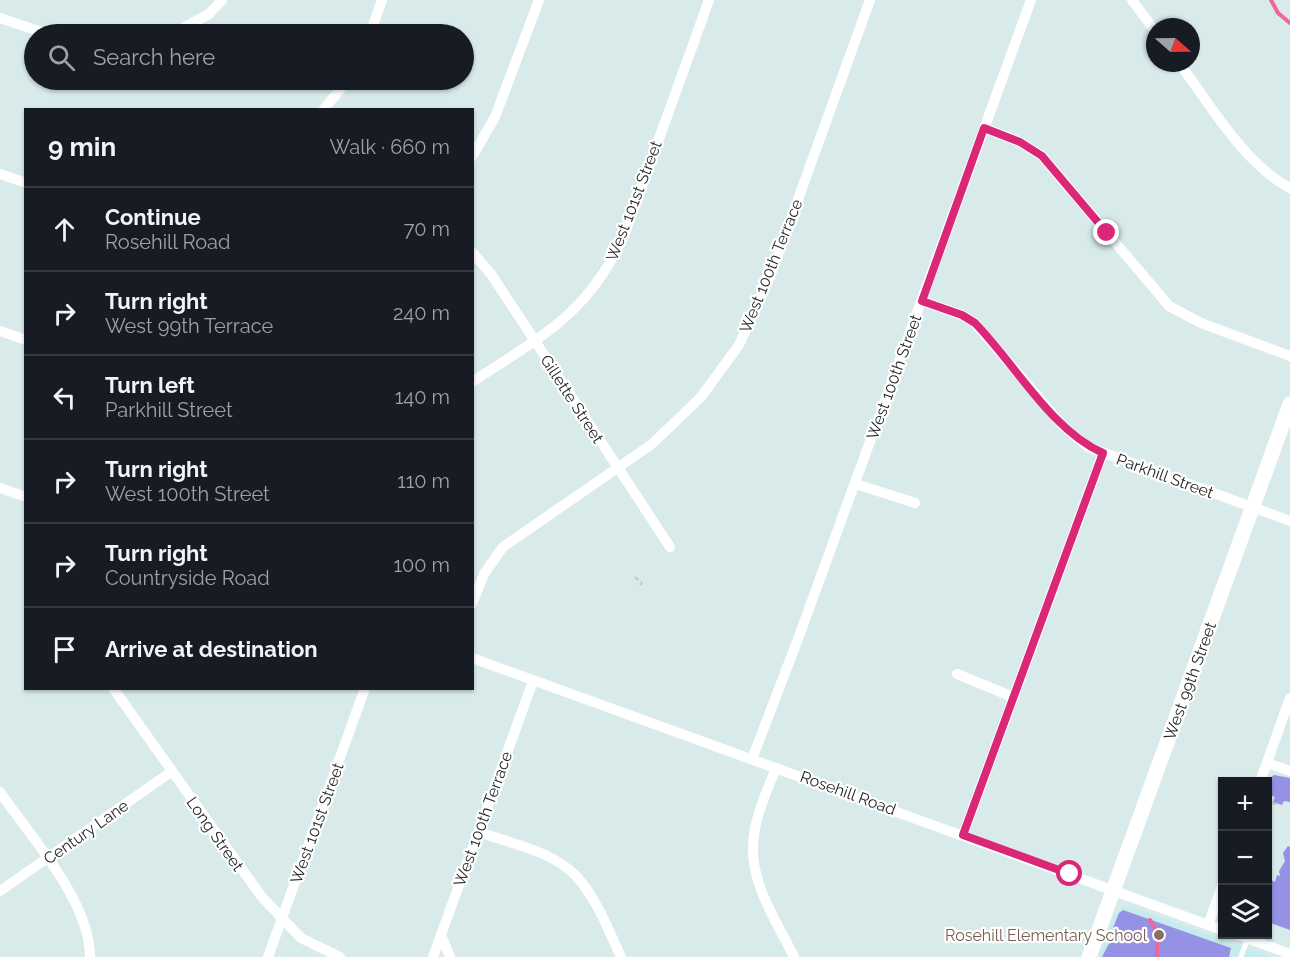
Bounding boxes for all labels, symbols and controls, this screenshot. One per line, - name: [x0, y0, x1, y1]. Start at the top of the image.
- north arrow: [1146, 18, 1200, 72]
- search box: [24, 24, 474, 90]
- icon: search: [45, 41, 78, 74]
- text: Search here: [93, 44, 215, 70]
- text: 9 min: [48, 132, 116, 162]
- text: Walk · 660 m: [329, 135, 450, 159]
- street label: West 101st Street: [602, 138, 666, 264]
- street label: West 100th Terrace: [736, 196, 806, 336]
- text: Continue: [105, 204, 201, 230]
- icon: ahead: [48, 213, 81, 246]
- text: 70 m: [404, 217, 450, 241]
- route end: [1093, 219, 1119, 245]
- text: Rosehill Road: [105, 230, 230, 254]
- text: Turn right: [105, 288, 208, 314]
- icon: right: [48, 297, 81, 330]
- text: 240 m: [393, 301, 450, 325]
- street label: West 100th Street: [863, 311, 926, 442]
- text: West 99th Terrace: [105, 314, 273, 338]
- street label: Gillette Street: [536, 351, 608, 447]
- text: Turn left: [105, 372, 195, 398]
- icon: left: [48, 381, 81, 414]
- text: 140 m: [395, 385, 450, 409]
- text: Parkhill Street: [105, 398, 233, 422]
- street label: Parkhill Street: [1114, 450, 1217, 503]
- text: Turn right: [105, 456, 208, 482]
- icon: right: [48, 465, 81, 498]
- text: 110 m: [397, 469, 450, 493]
- text: West 100th Street: [105, 482, 270, 506]
- text: Turn right: [105, 540, 208, 566]
- icon: right: [48, 549, 81, 582]
- text: 100 m: [393, 553, 450, 577]
- text: Countryside Road: [105, 566, 270, 590]
- street label: West 99th Street: [1160, 619, 1220, 743]
- icon: arrive: [48, 633, 81, 666]
- text: Arrive at destination: [105, 636, 318, 662]
- street label: West 100th Terrace: [450, 749, 516, 889]
- street label: West 101st Street: [286, 759, 348, 886]
- street label: Rosehill Road: [798, 767, 898, 819]
- map controls: [1218, 777, 1272, 939]
- button: +: [1218, 777, 1272, 831]
- street label: Long Street: [182, 793, 248, 875]
- street label: Century Lane: [40, 796, 132, 868]
- button: −: [1218, 831, 1272, 885]
- route start: [1056, 860, 1082, 886]
- button: layers: [1218, 885, 1272, 939]
- place label: Rosehill Elementary School: [945, 926, 1148, 945]
- marker: Rosehill Elementary School: [1152, 928, 1166, 942]

